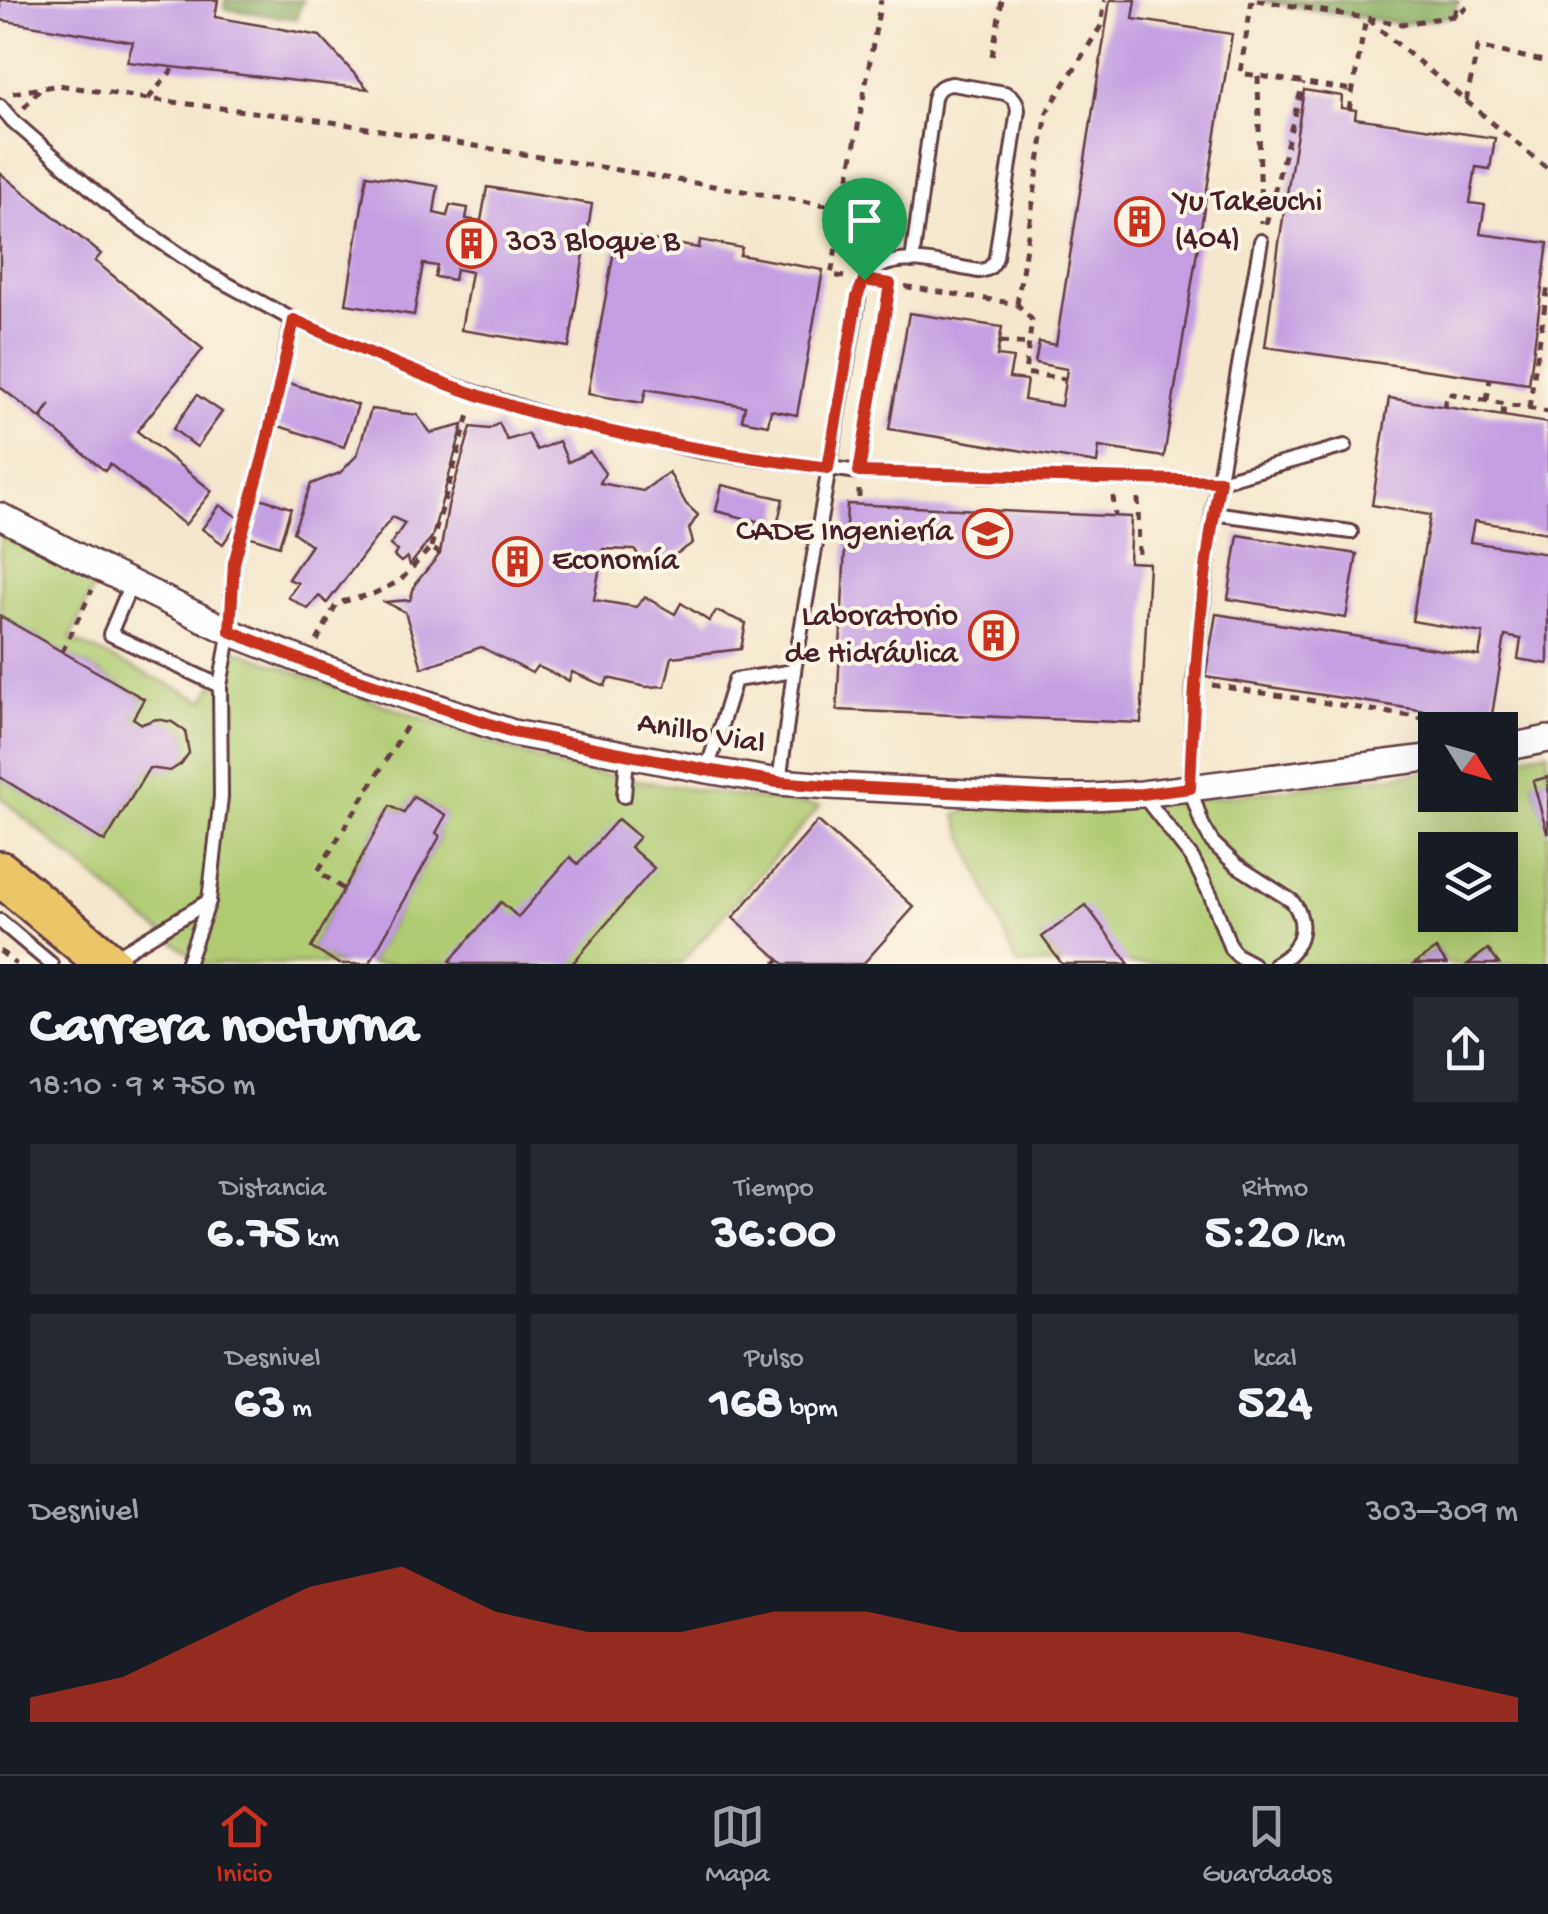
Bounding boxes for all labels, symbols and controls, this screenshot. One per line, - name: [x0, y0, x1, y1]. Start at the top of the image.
- pin: [822, 178, 907, 281]
- place label: Yu Takeuchi (404): [1171, 184, 1322, 259]
- icon: arrive: [837, 193, 892, 248]
- building icon: Yu Takeuchi (404): [1113, 195, 1165, 247]
- building icon: 303 Bloque B: [445, 217, 497, 269]
- place label: 303 Bloque B: [505, 224, 680, 262]
- school or university icon: CADE Ingeniería: [962, 507, 1014, 559]
- place label: CADE Ingeniería: [736, 514, 954, 552]
- building icon: Economía: [491, 536, 543, 588]
- place label: Economía: [552, 543, 680, 581]
- place label: Laboratorio de Hidráulica: [784, 599, 959, 674]
- building icon: Laboratorio de Hidráulica: [967, 610, 1019, 662]
- street label: Anillo Vial: [634, 705, 768, 765]
- north arrow: [1418, 712, 1518, 812]
- map controls: [1418, 712, 1518, 932]
- button: layers: [1418, 832, 1518, 932]
- button: share: [1413, 997, 1518, 1102]
- text: Carrera nocturna: [30, 998, 418, 1062]
- text: 18:10 · 9 × 750 m: [30, 1068, 255, 1106]
- text: Distancia: [220, 1173, 326, 1206]
- text: Tiempo: [734, 1173, 814, 1206]
- text: Ritmo: [1242, 1173, 1308, 1206]
- text: 6.75: [207, 1206, 300, 1265]
- text: 36:00: [712, 1206, 836, 1265]
- text: 5:20: [1205, 1206, 1300, 1265]
- text: km: [300, 1223, 339, 1256]
- text: /km: [1300, 1223, 1345, 1256]
- text: Desnivel: [225, 1343, 321, 1376]
- text: Pulso: [744, 1343, 804, 1376]
- text: kcal: [1253, 1343, 1297, 1376]
- text: 63: [234, 1376, 285, 1435]
- text: 168: [710, 1376, 783, 1435]
- text: 524: [1238, 1376, 1312, 1435]
- text: m: [285, 1393, 312, 1426]
- text: bpm: [783, 1393, 838, 1426]
- text: Desnivel: [30, 1494, 139, 1532]
- text: 303–309 m: [1366, 1494, 1518, 1532]
- tab: Inicio: [216, 1799, 273, 1892]
- tab: Mapa: [705, 1799, 770, 1892]
- tab: Guardados: [1202, 1799, 1332, 1892]

